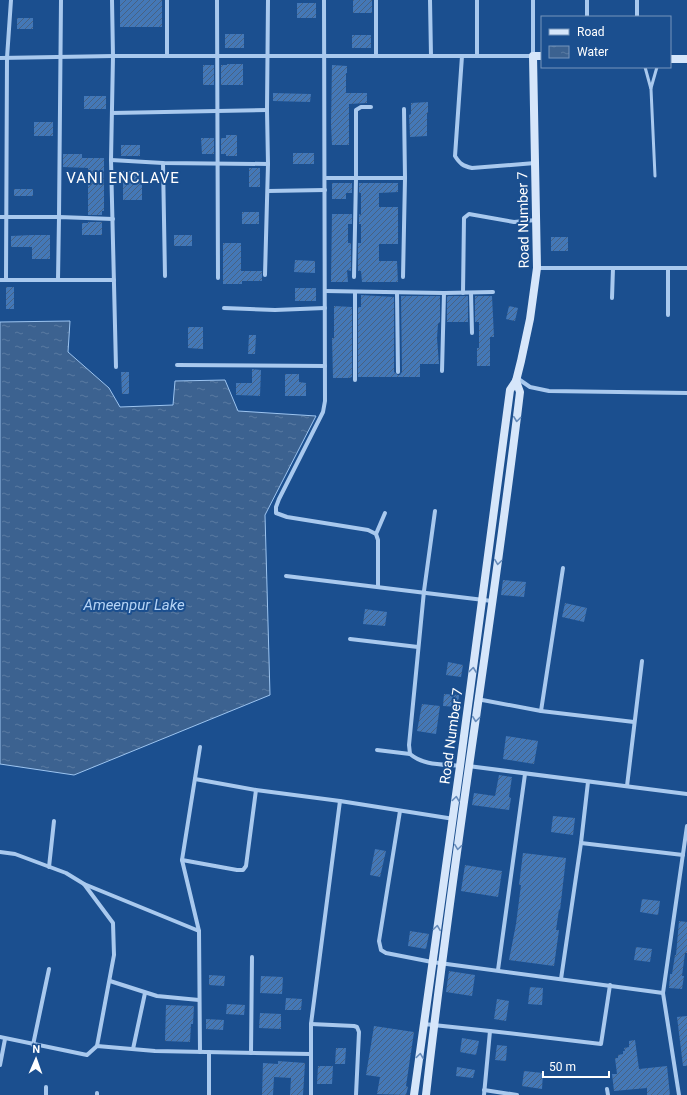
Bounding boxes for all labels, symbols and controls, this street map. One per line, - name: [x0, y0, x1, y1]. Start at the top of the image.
- legend: [541, 16, 671, 68]
- text: Road: [577, 25, 605, 39]
- text: Water: [577, 45, 608, 59]
- district label: VANI ENCLAVE: [66, 169, 180, 187]
- street label: Road Number 7: [514, 171, 532, 269]
- one-way arrow: [513, 416, 522, 422]
- one-way arrow: [494, 559, 503, 565]
- water label: Ameenpur Lake: [82, 596, 185, 614]
- one-way arrow: [468, 667, 477, 673]
- street label: Road Number 7: [436, 687, 466, 785]
- one-way arrow: [472, 716, 481, 722]
- one-way arrow: [451, 796, 460, 802]
- one-way arrow: [454, 844, 463, 850]
- one-way arrow: [432, 925, 441, 931]
- north arrow: [16, 1039, 56, 1079]
- text: N: [32, 1043, 41, 1056]
- one-way arrow: [415, 1053, 424, 1059]
- scale bar: [543, 1053, 609, 1079]
- text: 50 m: [549, 1060, 576, 1074]

